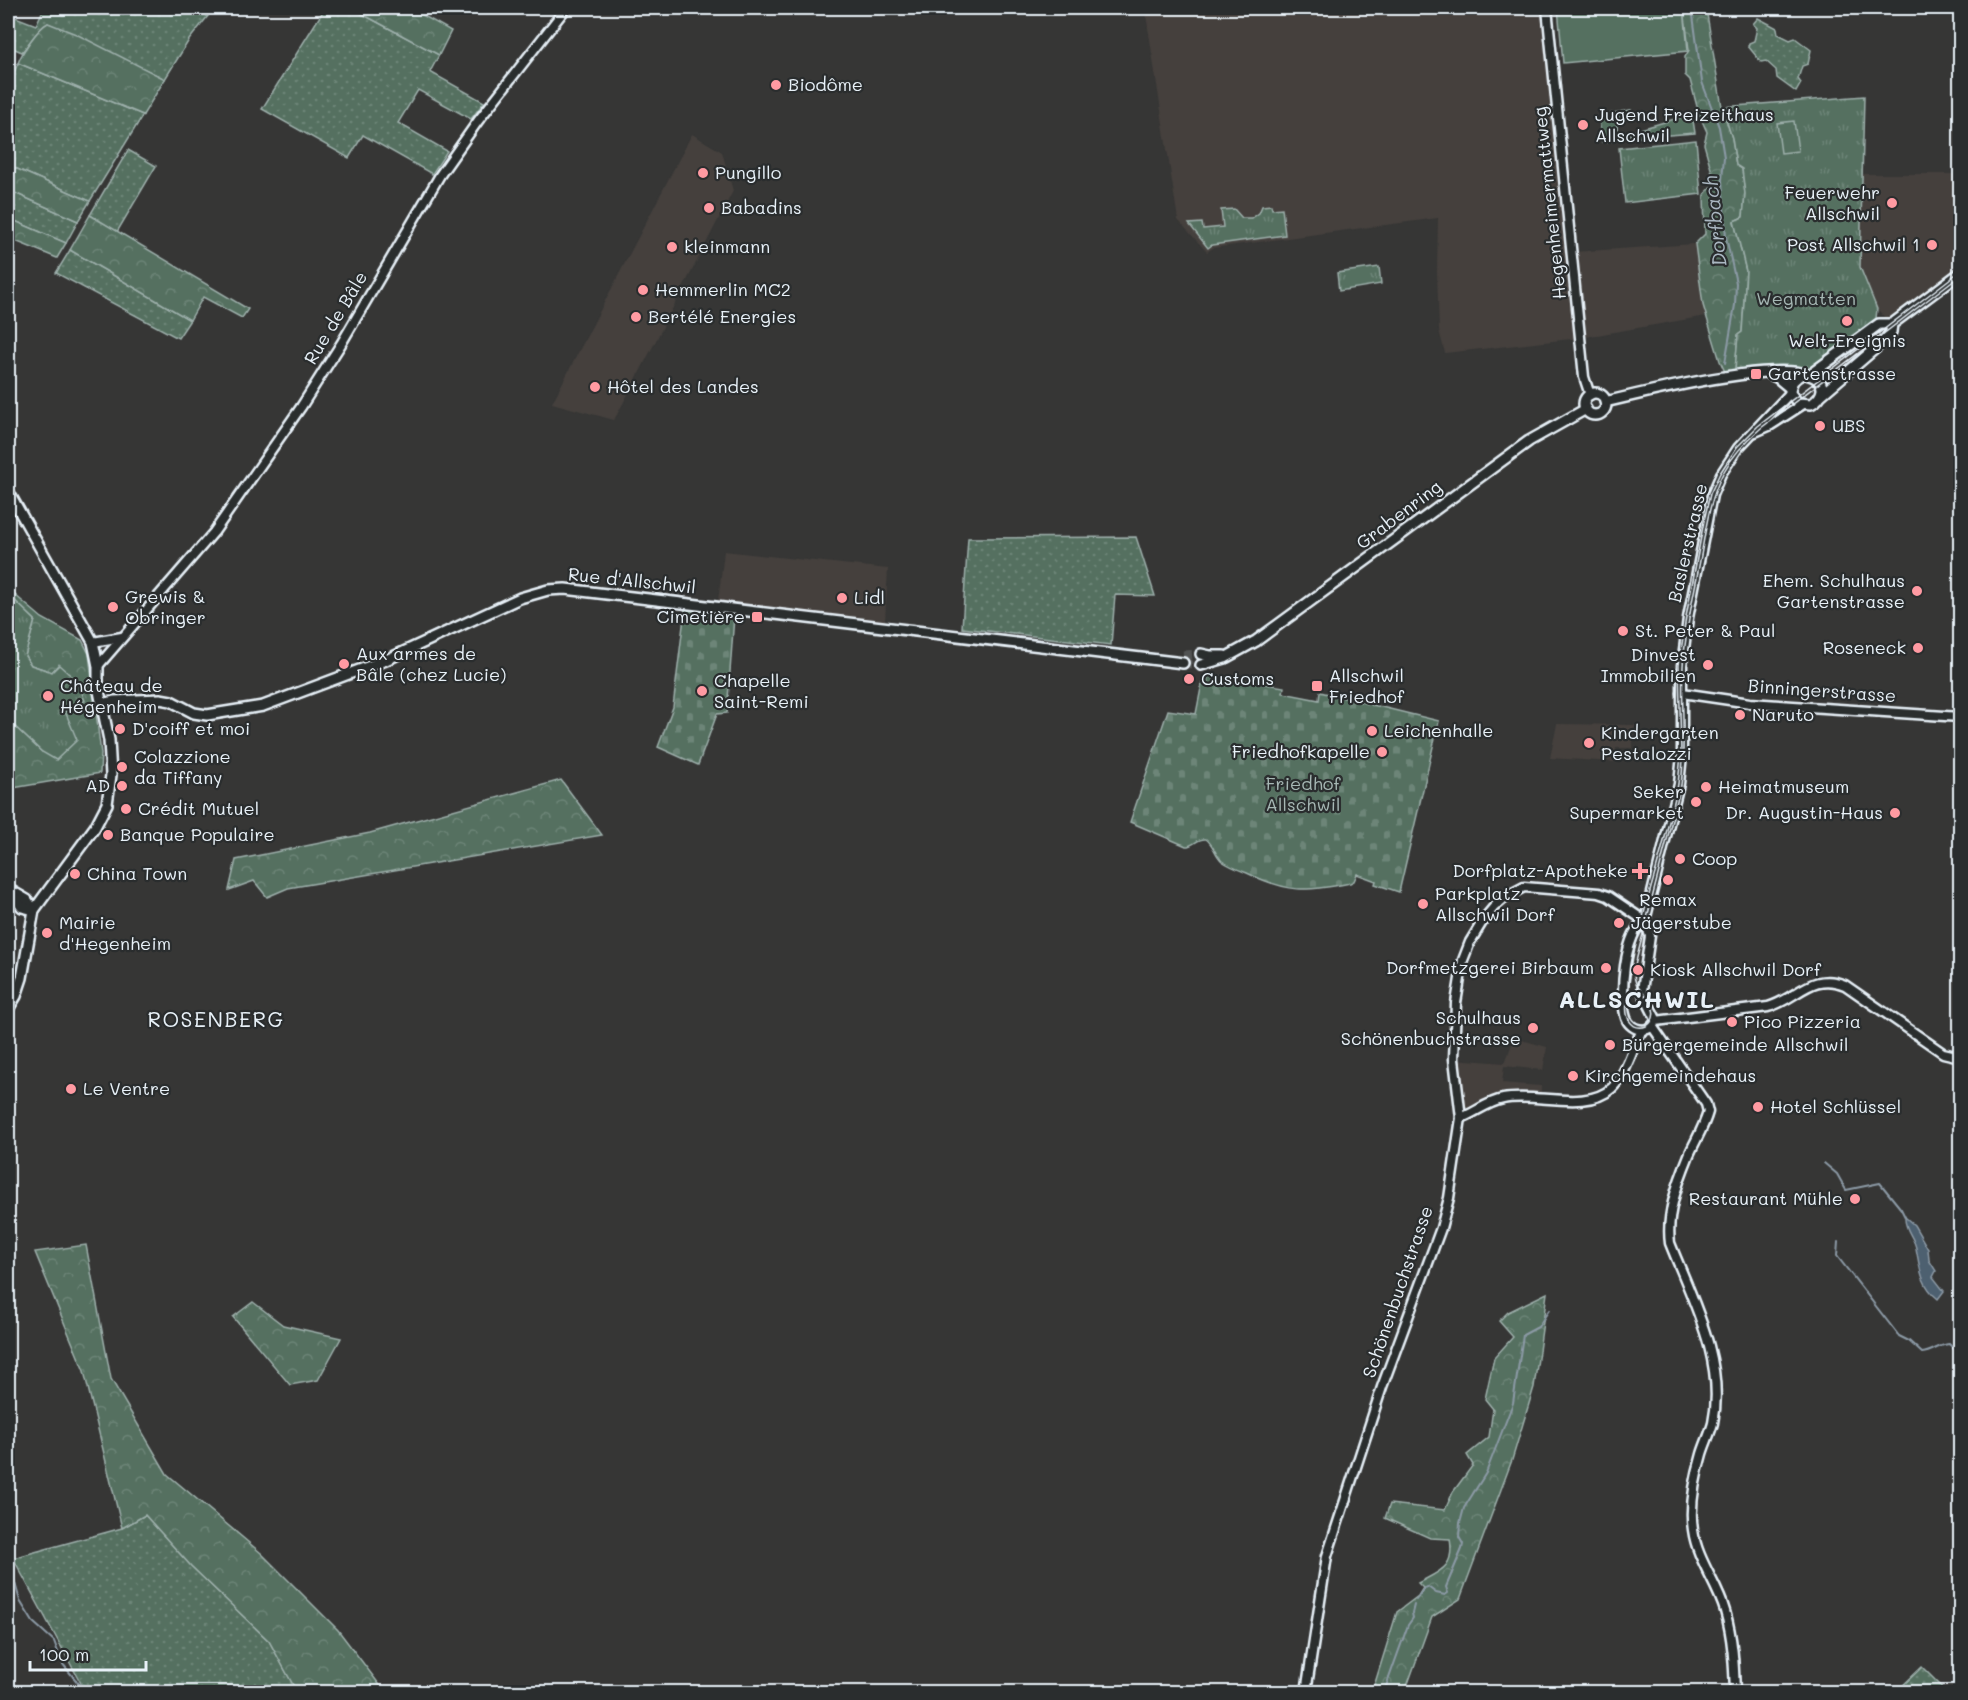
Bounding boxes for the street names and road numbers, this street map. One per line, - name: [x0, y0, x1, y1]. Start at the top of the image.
- street label: Hegenheimermattweg: [1527, 105, 1571, 301]
- street label: Rue de Bâle: [298, 266, 372, 369]
- street label: Grabenring: [1351, 474, 1446, 554]
- street label: Baslerstrasse: [1662, 481, 1712, 605]
- street label: Rue d'Allschwil: [567, 561, 697, 599]
- street label: Binningerstrasse: [1747, 673, 1897, 707]
- street label: Schönenbuchstrasse: [1356, 1203, 1438, 1381]

